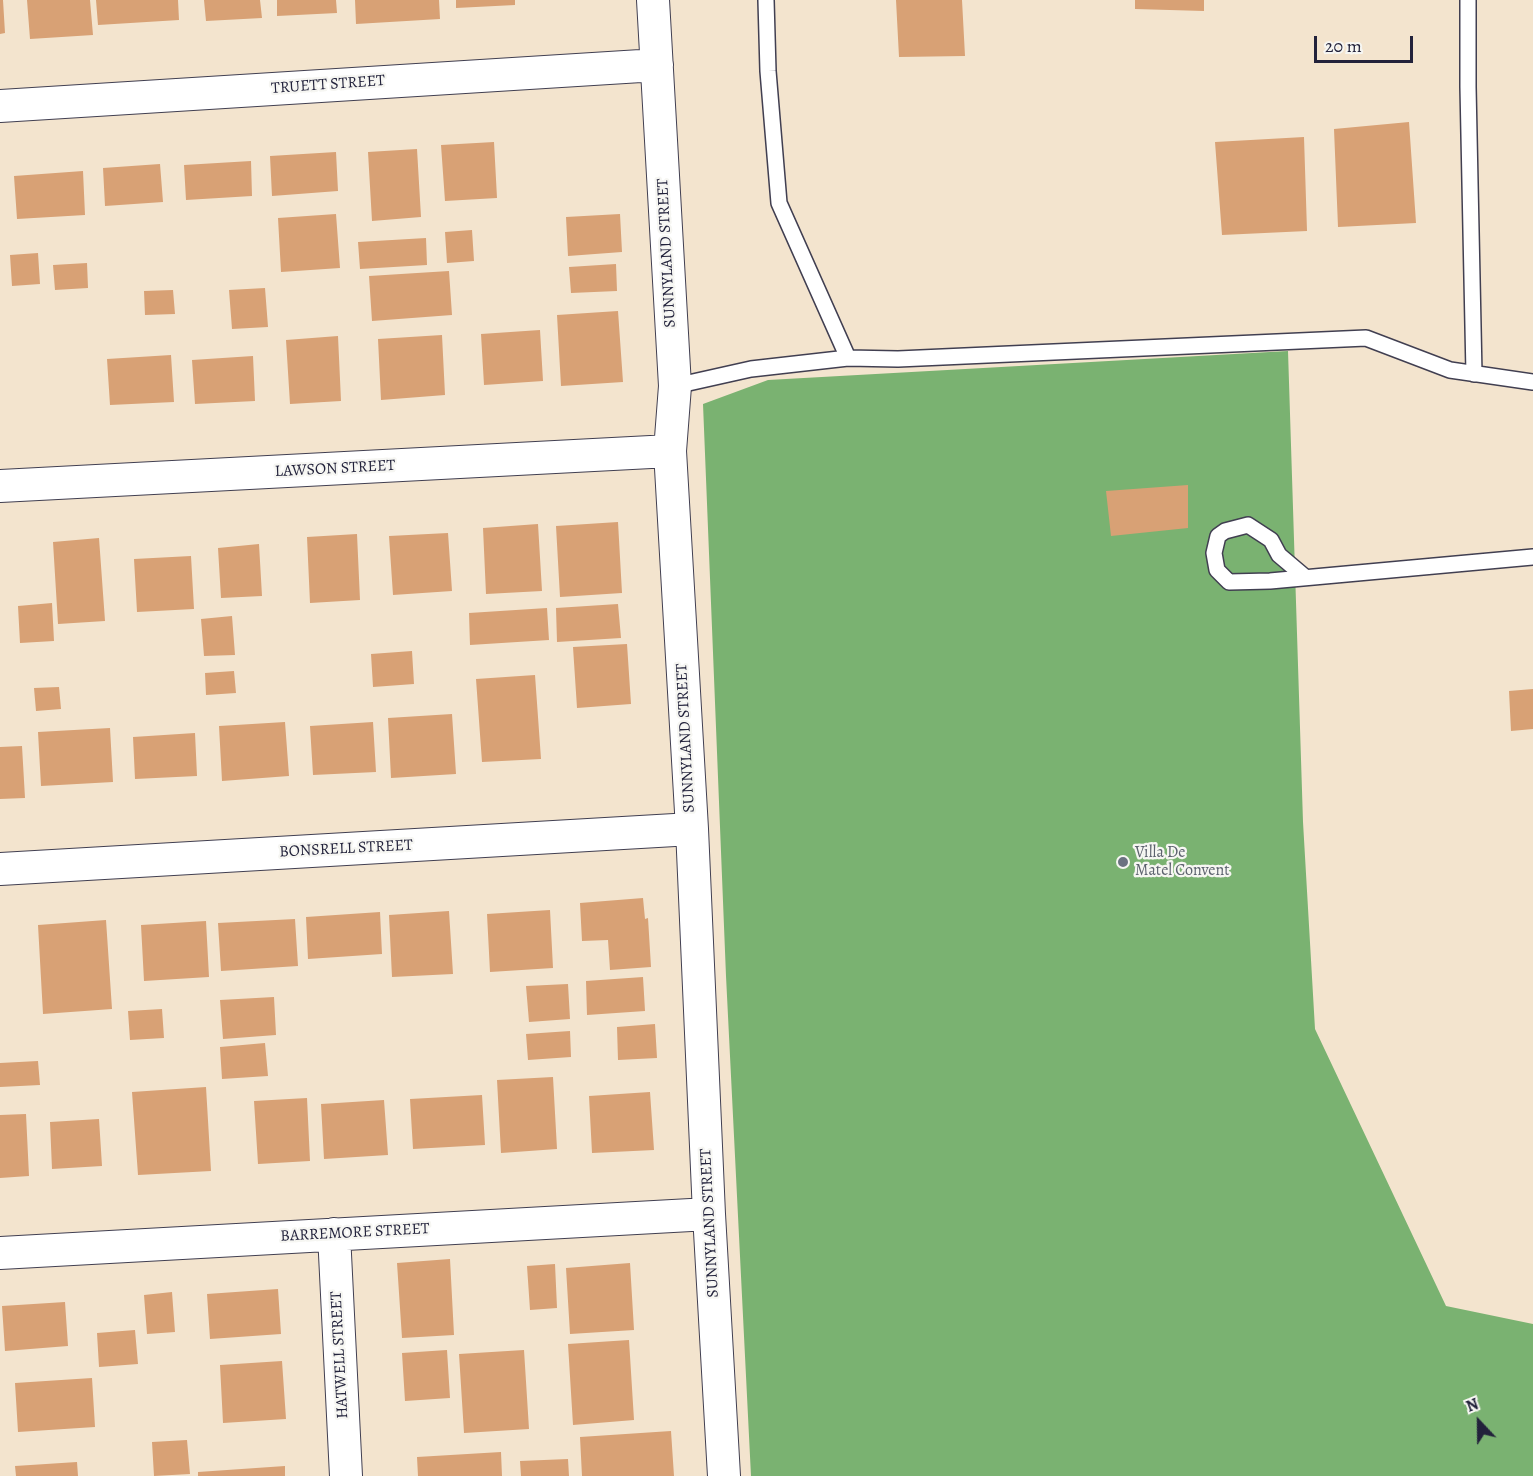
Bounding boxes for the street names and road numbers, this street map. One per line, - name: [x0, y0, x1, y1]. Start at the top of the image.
- street label: TRUETT STREET: [270, 71, 386, 99]
- street label: SUNNYLAND STREET: [654, 178, 680, 328]
- street label: LAWSON STREET: [274, 456, 396, 482]
- street label: SUNNYLAND STREET: [673, 663, 699, 813]
- street label: BONSRELL STREET: [279, 836, 413, 862]
- street label: SUNNYLAND STREET: [697, 1148, 723, 1298]
- street label: BARREMORE STREET: [280, 1220, 430, 1246]
- street label: HATWELL STREET: [327, 1291, 353, 1419]

